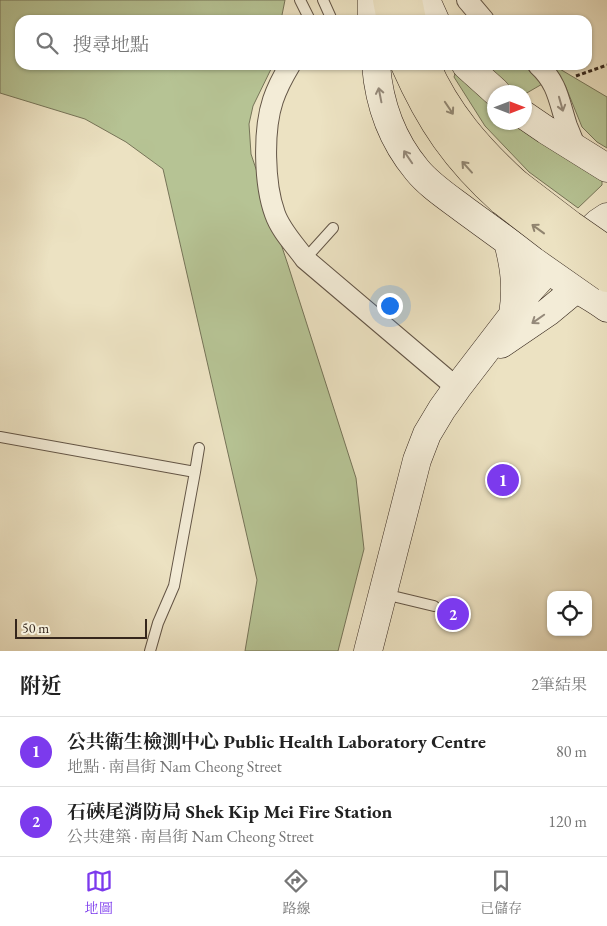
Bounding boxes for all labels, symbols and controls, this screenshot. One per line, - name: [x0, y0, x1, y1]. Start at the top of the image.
- search box: [15, 15, 592, 70]
- icon: search: [33, 29, 61, 57]
- text: 搜尋地點: [73, 32, 149, 57]
- north arrow: [487, 85, 532, 130]
- one-way arrow: [375, 87, 385, 103]
- one-way arrow: [557, 96, 566, 112]
- one-way arrow: [444, 101, 454, 115]
- one-way arrow: [403, 150, 413, 164]
- one-way arrow: [462, 161, 473, 174]
- one-way arrow: [532, 224, 546, 235]
- your location: [377, 293, 403, 319]
- one-way arrow: [531, 314, 545, 324]
- pin: 1: [487, 461, 519, 499]
- map controls: [547, 591, 592, 636]
- button: locate: [547, 591, 592, 636]
- pin: 2: [437, 595, 469, 633]
- scale bar: [15, 616, 148, 639]
- text: 50 m: [22, 619, 49, 637]
- text: 附近: [20, 672, 62, 699]
- text: 2筆結果: [531, 674, 587, 695]
- text: 公共衛生檢測中心 Public Health Laboratory Centre: [67, 729, 486, 754]
- text: 1: [32, 741, 40, 762]
- text: 80 m: [556, 741, 587, 762]
- text: 地點 · 南昌街 Nam Cheong Street: [67, 756, 282, 777]
- text: 石硤尾消防局 Shek Kip Mei Fire Station: [67, 799, 392, 824]
- text: 2: [32, 811, 40, 832]
- text: 120 m: [548, 811, 587, 832]
- text: 公共建築 · 南昌街 Nam Cheong Street: [67, 826, 314, 847]
- tab: 地圖: [85, 867, 113, 917]
- tab: 路線: [282, 867, 310, 917]
- tab: 已儲存: [480, 867, 522, 917]

